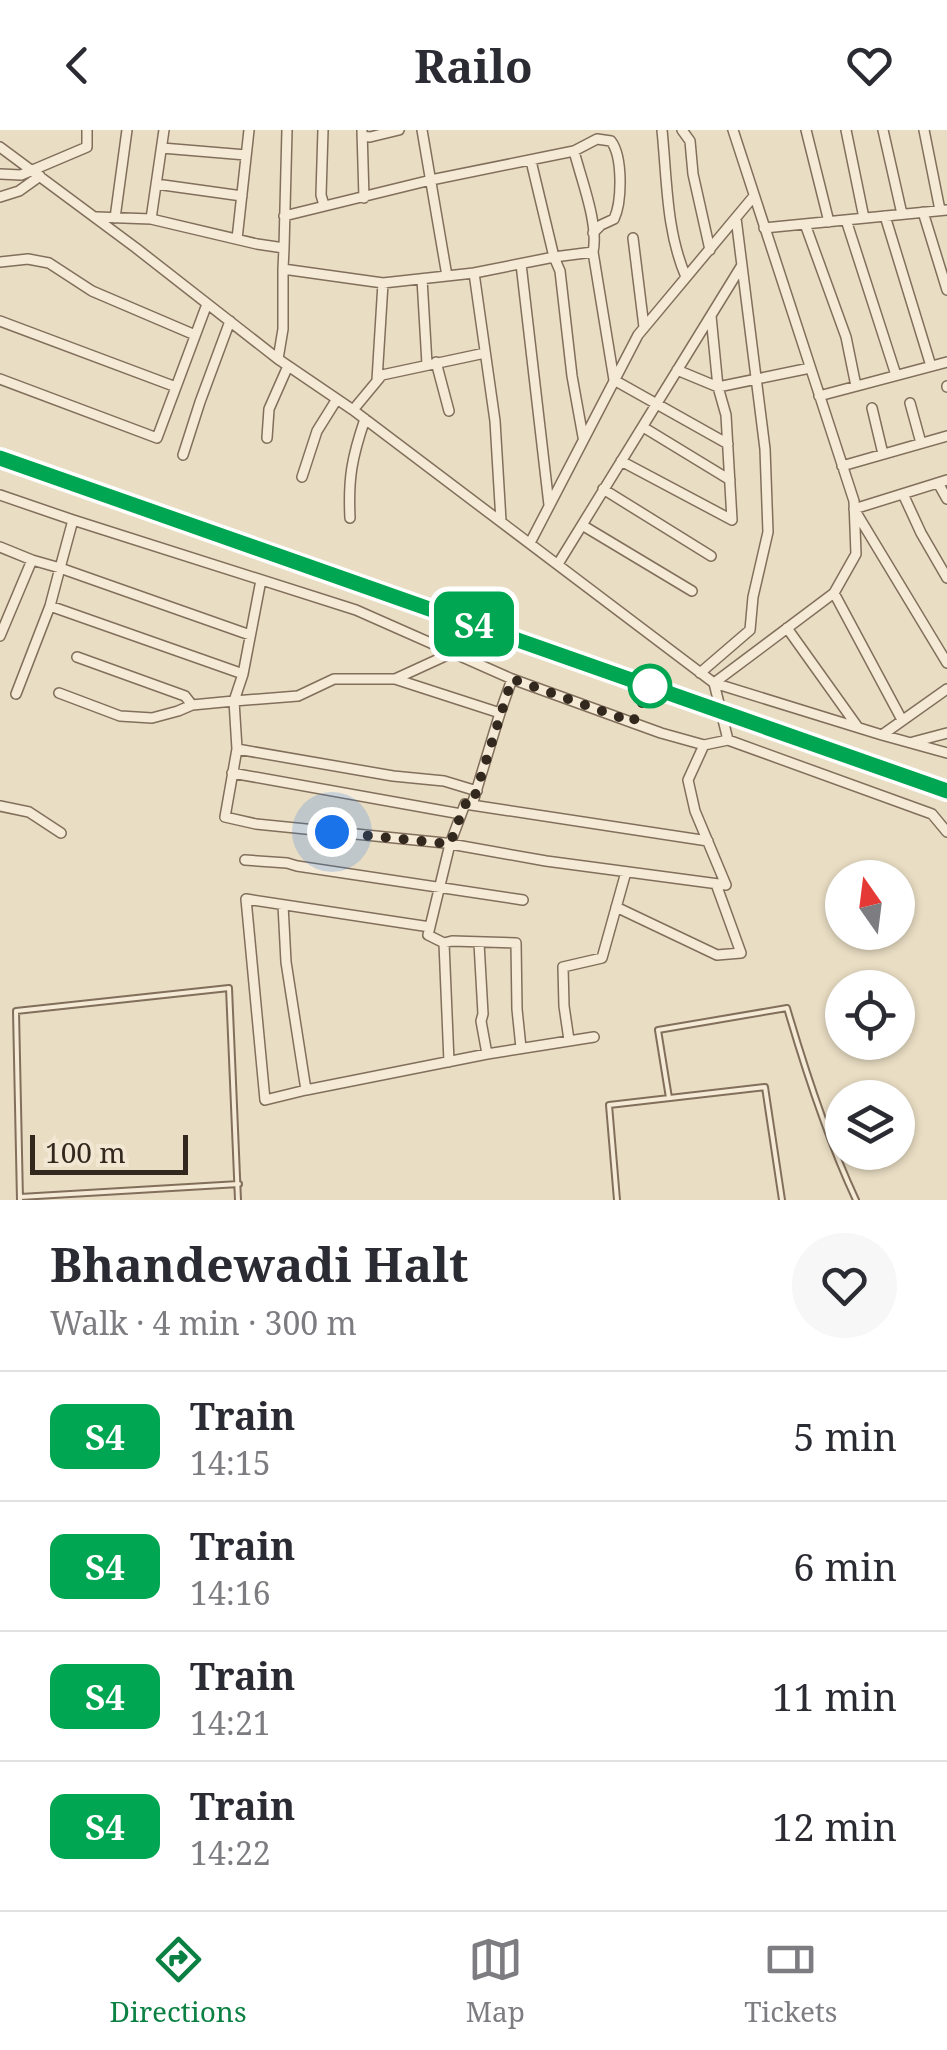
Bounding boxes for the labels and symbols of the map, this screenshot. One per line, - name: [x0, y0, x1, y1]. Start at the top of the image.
- line badge: S4: [429, 592, 519, 656]
- unlabelled marker: [629, 665, 671, 707]
- your location: [307, 807, 357, 857]
- north arrow: [825, 860, 915, 950]
- scale bar: [30, 1130, 188, 1174]

